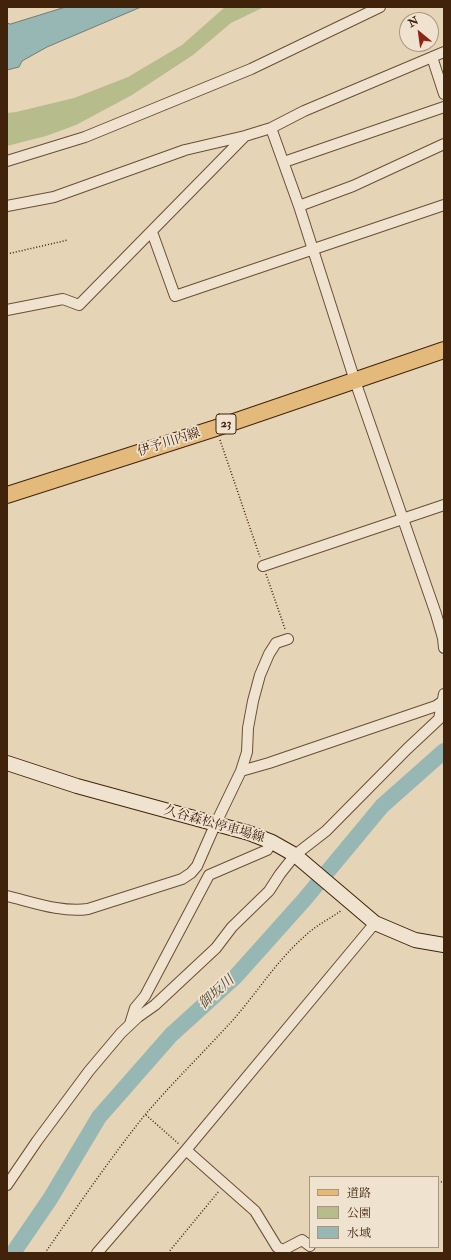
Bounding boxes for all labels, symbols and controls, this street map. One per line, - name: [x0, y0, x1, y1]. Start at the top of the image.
- north arrow: [399, 12, 439, 52]
- text: N: [406, 14, 421, 30]
- road number: 23: [216, 414, 236, 434]
- street label: 伊予川内線: [136, 426, 202, 460]
- street label: 久谷森松停車場線: [162, 803, 266, 847]
- water label: 御坂川: [196, 973, 238, 1013]
- legend: [309, 1176, 439, 1248]
- text: 道路: [347, 1186, 371, 1201]
- text: 公園: [347, 1206, 371, 1221]
- text: 水域: [347, 1226, 371, 1241]

